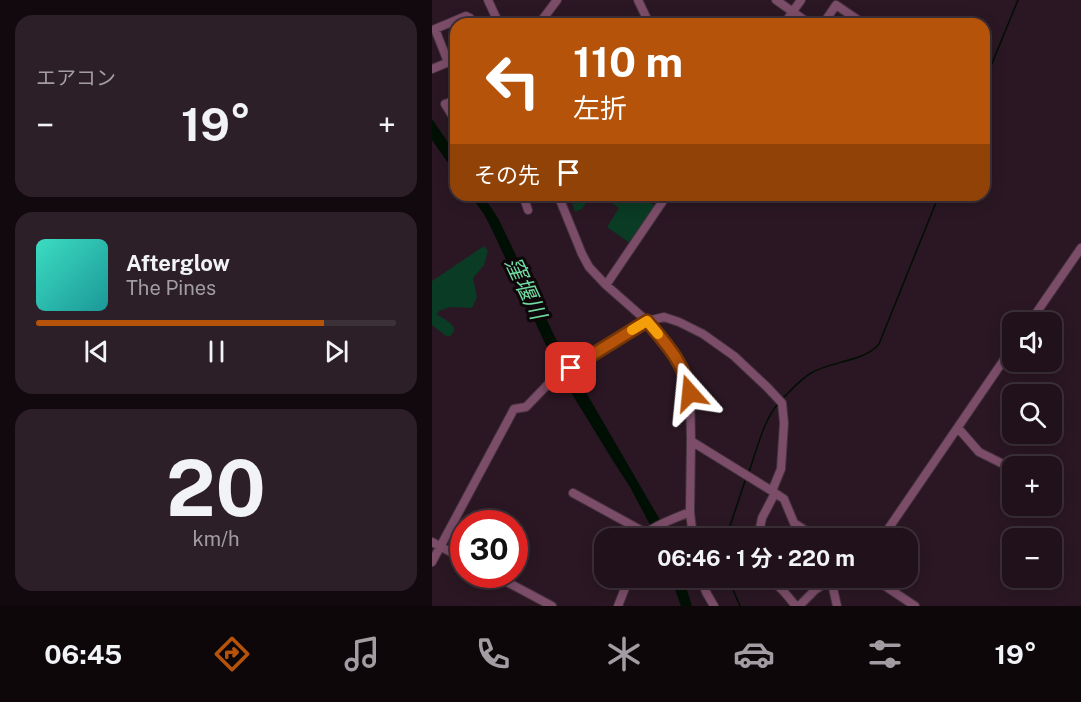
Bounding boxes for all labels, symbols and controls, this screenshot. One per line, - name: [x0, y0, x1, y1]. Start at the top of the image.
- text: 110 m: [573, 37, 683, 86]
- icon: left: [474, 42, 552, 120]
- text: エアコン: [36, 66, 116, 90]
- text: 左折: [573, 92, 627, 124]
- text: 19°: [181, 98, 251, 151]
- text: −: [36, 106, 54, 144]
- text: +: [378, 106, 396, 144]
- icon: arrive: [552, 156, 585, 189]
- text: その先: [474, 162, 540, 188]
- text: Afterglow: [126, 250, 230, 276]
- water label: 窪堰川: [500, 253, 553, 325]
- text: The Pines: [126, 276, 216, 300]
- map controls: [1002, 312, 1062, 588]
- button: sound: [1002, 312, 1062, 372]
- icon: previous: [80, 335, 113, 368]
- icon: pause: [200, 335, 233, 368]
- icon: next: [320, 335, 353, 368]
- pin: [545, 342, 596, 393]
- icon: arrive: [554, 351, 587, 384]
- position arrow: [658, 361, 722, 425]
- button: search: [1002, 384, 1062, 444]
- text: 20: [166, 442, 266, 534]
- button: +: [1002, 456, 1062, 516]
- speed limit sign: 30: [450, 510, 528, 588]
- text: km/h: [192, 527, 240, 551]
- button: −: [1002, 528, 1062, 588]
- text: 06:46 · 1 分 · 220 m: [657, 545, 855, 571]
- icon: directions: [211, 633, 253, 675]
- icon: music: [341, 633, 383, 675]
- icon: phone: [472, 633, 514, 675]
- icon: climate: [603, 633, 645, 675]
- icon: car: [733, 633, 775, 675]
- icon: filters: [864, 633, 906, 675]
- text: 06:45: [44, 638, 122, 670]
- text: 19°: [995, 638, 1037, 670]

